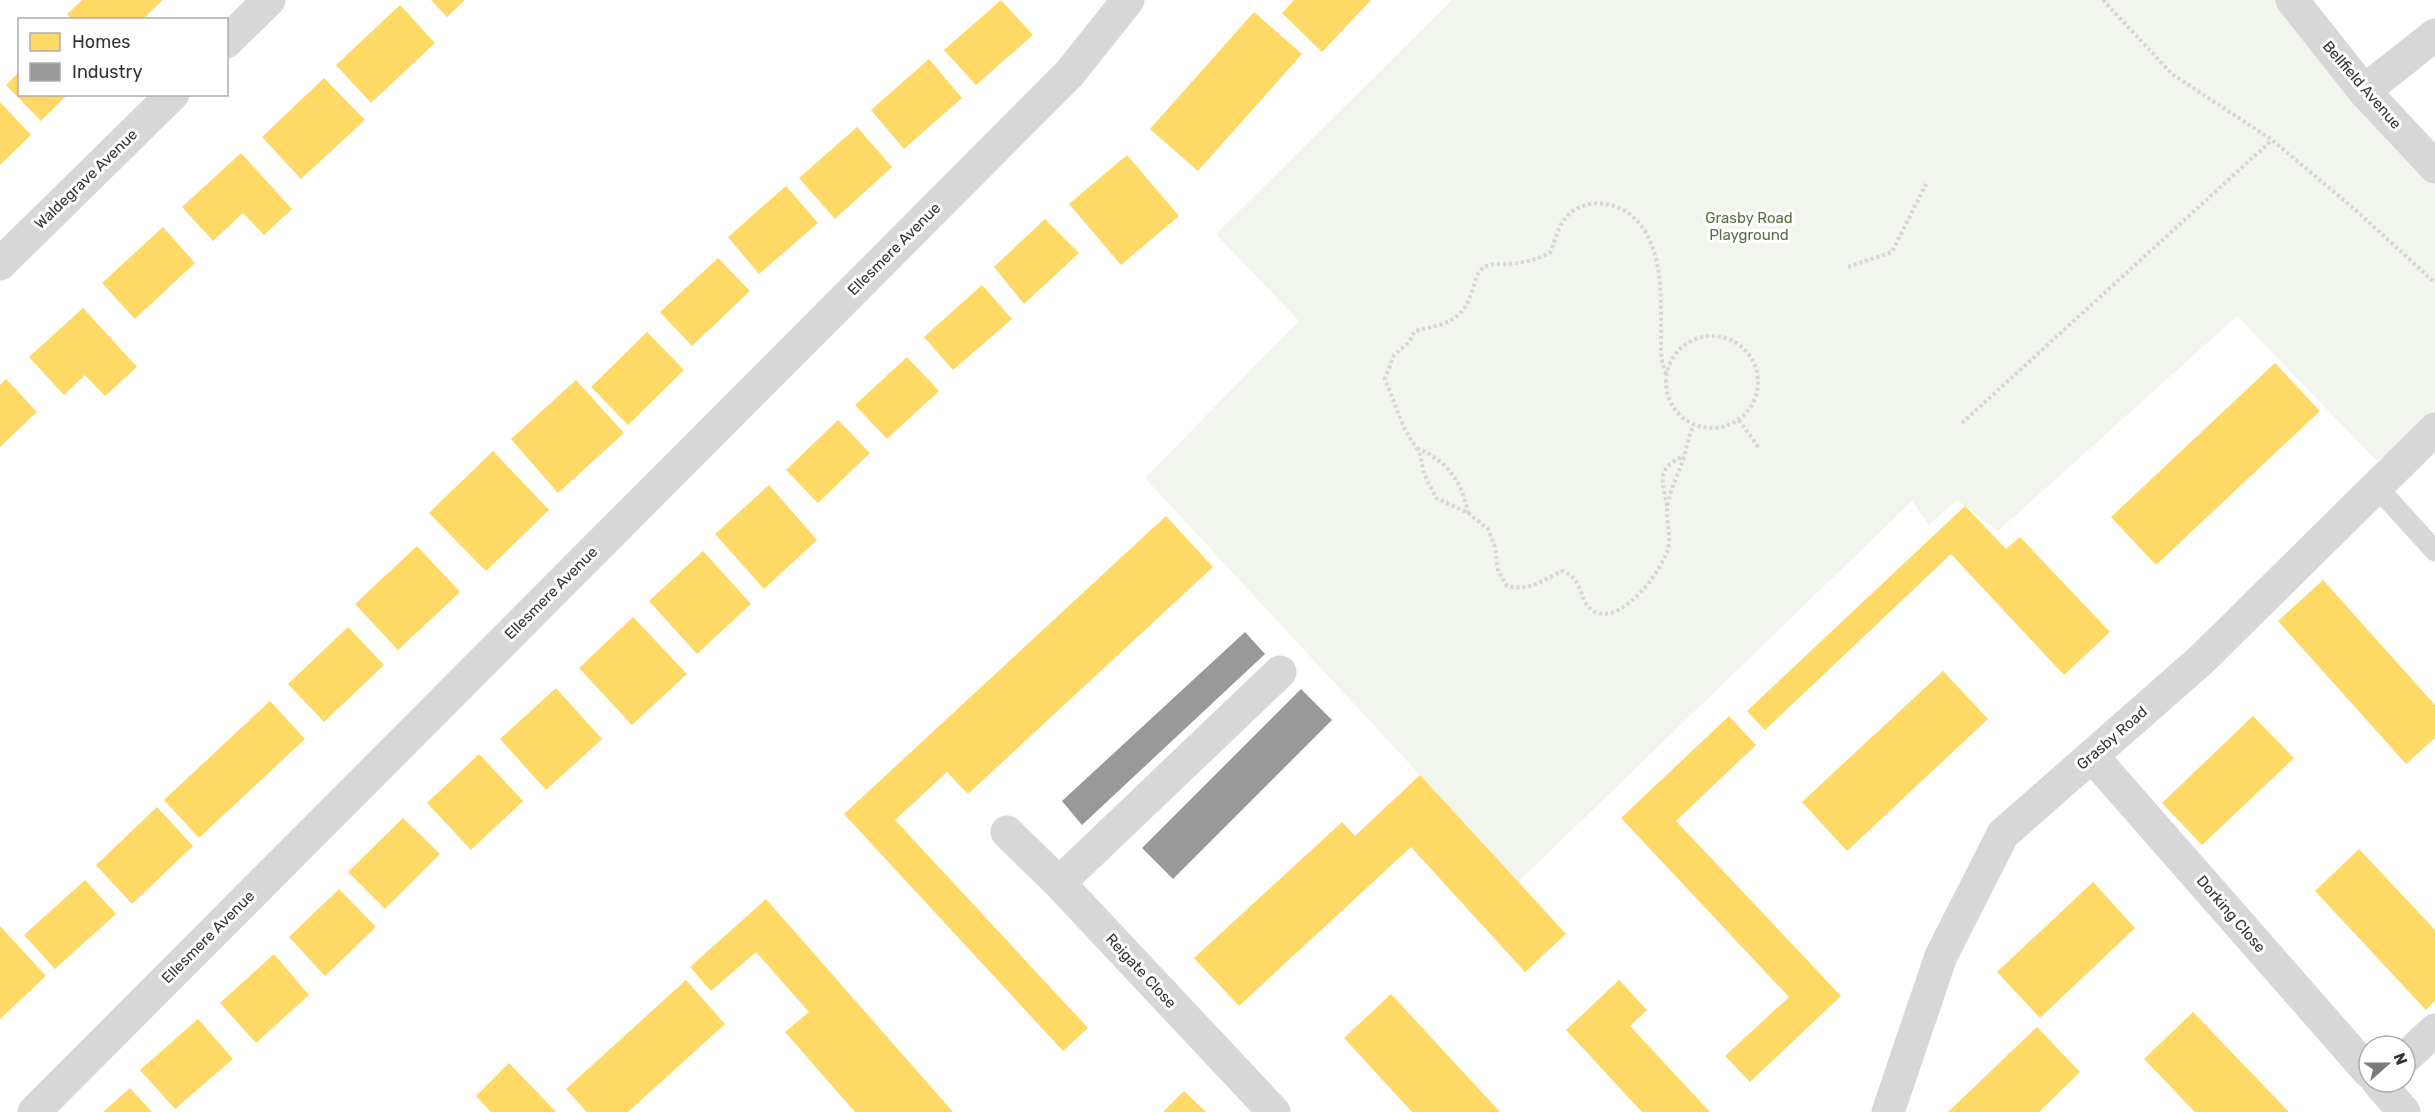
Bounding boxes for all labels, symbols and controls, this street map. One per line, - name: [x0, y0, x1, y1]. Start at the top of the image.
- legend: [18, 18, 228, 96]
- text: Homes: [72, 31, 130, 53]
- street label: Bellfield Avenue: [2319, 37, 2405, 133]
- text: Industry: [72, 61, 142, 83]
- street label: Waldegrave Avenue: [31, 125, 141, 233]
- street label: Ellesmere Avenue: [844, 199, 944, 299]
- park label: Grasby Road Playground: [1705, 209, 1793, 244]
- street label: Ellesmere Avenue: [501, 543, 601, 643]
- street label: Grasby Road: [2073, 703, 2151, 773]
- street label: Dorking Close: [2193, 872, 2269, 956]
- street label: Ellesmere Avenue: [158, 887, 258, 987]
- street label: Reigate Close: [1102, 930, 1180, 1012]
- north arrow: [2357, 1034, 2417, 1094]
- text: N: [2390, 1050, 2411, 1068]

